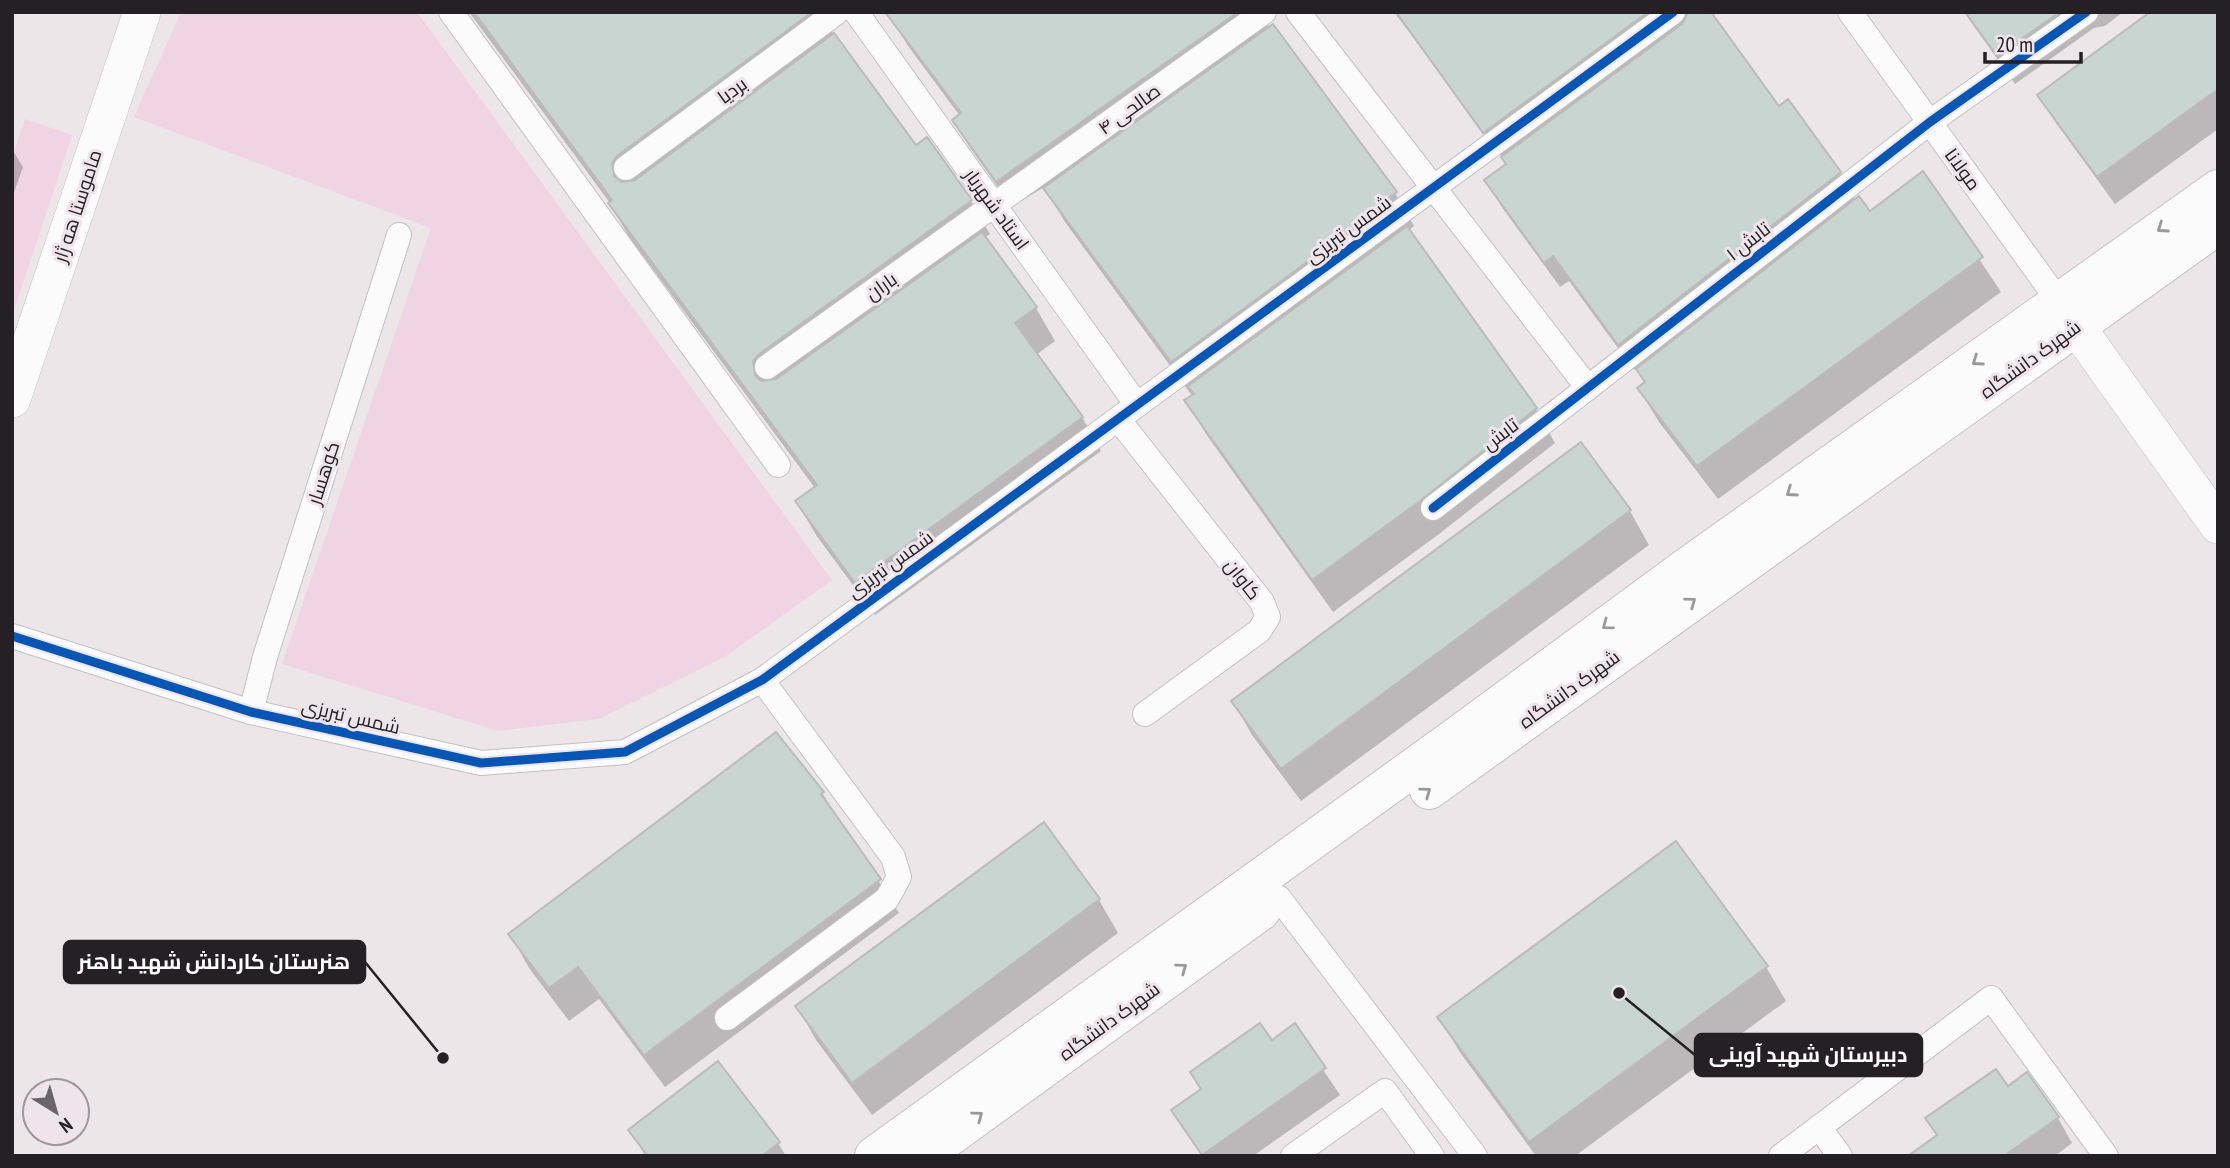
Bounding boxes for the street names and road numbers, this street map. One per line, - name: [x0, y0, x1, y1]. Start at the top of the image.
- street label: بردیا: [713, 71, 751, 109]
- street label: صالحی ۴: [1093, 78, 1165, 140]
- street label: مولانا: [1940, 143, 1986, 195]
- street label: ماموستا هه ژار: [47, 147, 107, 266]
- street label: استاد شهریار: [959, 163, 1035, 254]
- street label: شمس تبریزی: [1300, 190, 1396, 268]
- street label: تابش ۱: [1721, 216, 1775, 266]
- street label: باران: [860, 267, 902, 305]
- street label: شهرک دانشگاه: [1975, 314, 2085, 404]
- street label: تابش: [1477, 413, 1523, 455]
- street label: کوهسار: [301, 438, 344, 509]
- street label: شمس تبریزی: [842, 525, 938, 603]
- street label: کاوان: [1220, 554, 1266, 604]
- street label: شهرک دانشگاه: [1514, 644, 1624, 734]
- street label: شمس تبریزی: [299, 693, 403, 739]
- street label: شهرک دانشگاه: [1054, 976, 1164, 1066]

